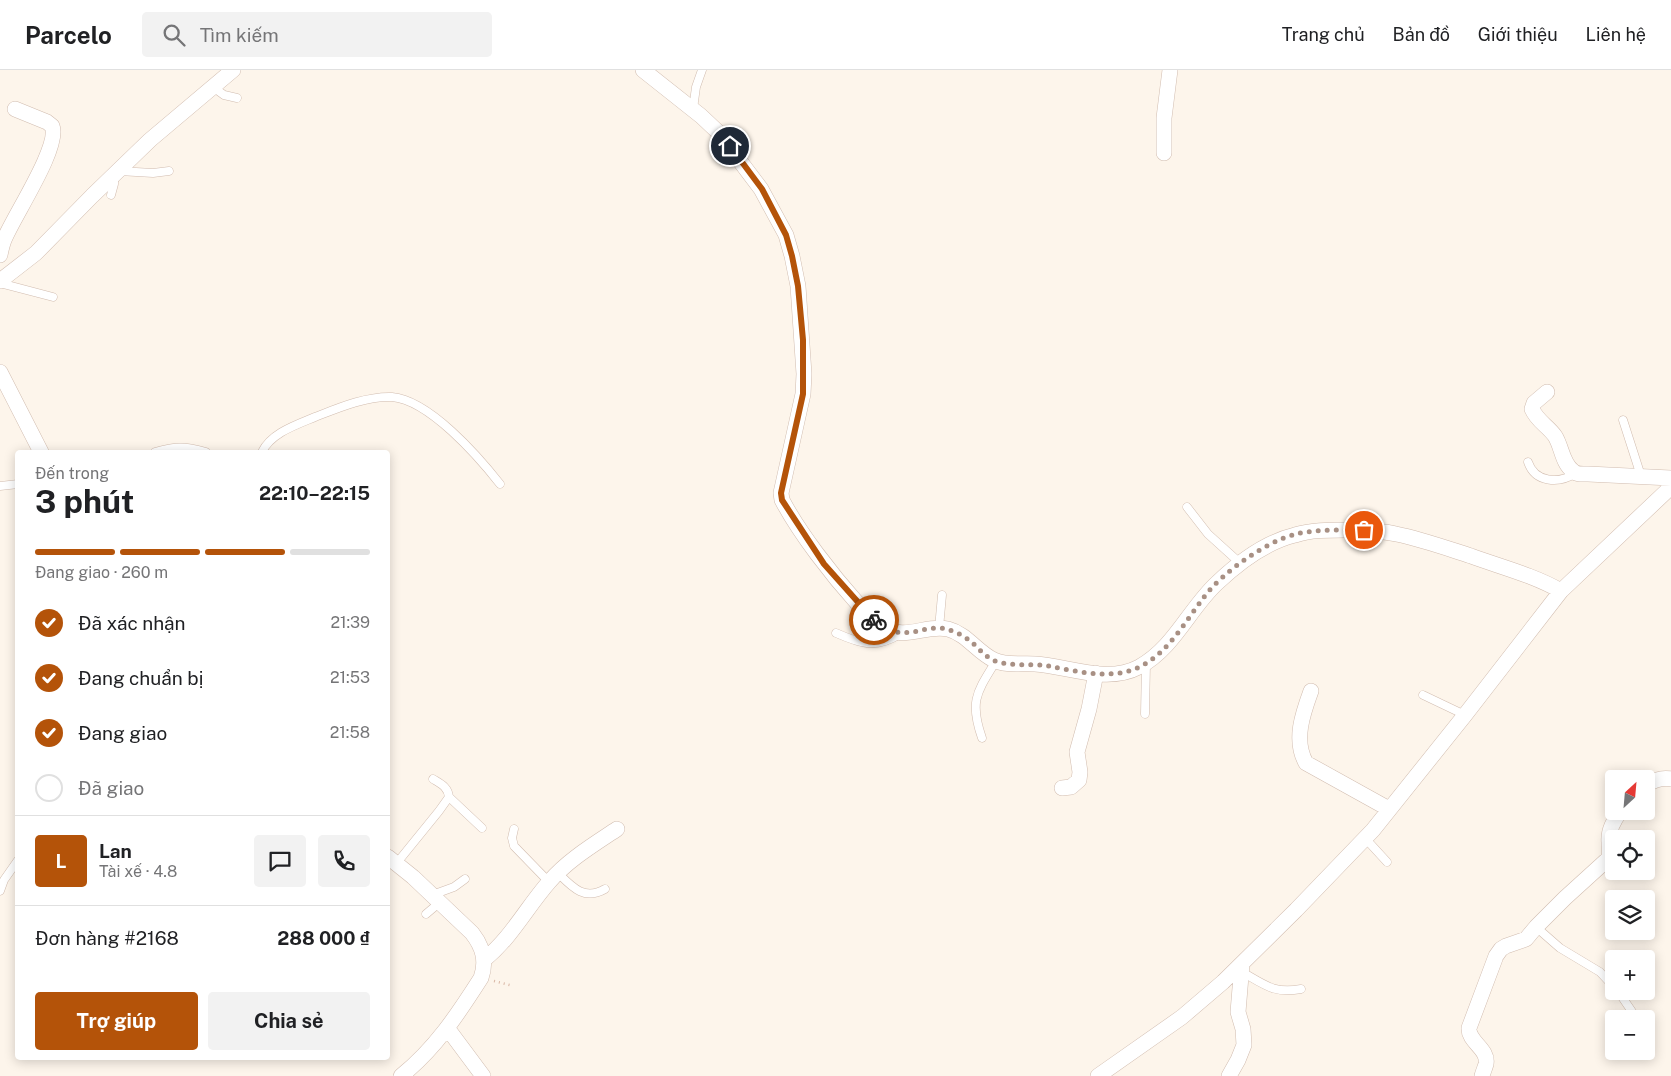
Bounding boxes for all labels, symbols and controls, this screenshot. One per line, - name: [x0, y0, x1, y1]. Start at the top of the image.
- search box: [142, 12, 492, 57]
- text: Parcelo: [25, 21, 112, 49]
- icon: search: [160, 21, 188, 49]
- text: Tìm kiếm: [200, 24, 279, 46]
- text: Trang chủ: [1282, 24, 1365, 45]
- text: Bản đồ: [1393, 24, 1450, 45]
- text: Giới thiệu: [1478, 24, 1558, 45]
- text: Liên hệ: [1586, 24, 1646, 45]
- pin: [709, 125, 751, 167]
- icon: home: [716, 132, 744, 160]
- text: Đến trong: [35, 464, 109, 483]
- text: 22:10–22:15: [259, 482, 370, 504]
- text: 3 phút: [35, 483, 134, 520]
- pin: [1343, 509, 1385, 551]
- icon: bag: [1350, 516, 1378, 544]
- text: Đang giao · 260 m: [35, 563, 168, 582]
- courier: [849, 595, 899, 645]
- icon: bike: [860, 606, 888, 634]
- icon: check: [35, 609, 63, 637]
- text: Đã xác nhận: [78, 612, 186, 634]
- text: 21:39: [330, 613, 370, 632]
- icon: check: [35, 664, 63, 692]
- text: Đang chuẩn bị: [78, 667, 203, 689]
- text: 21:53: [330, 668, 370, 687]
- icon: check: [35, 719, 63, 747]
- text: Đang giao: [78, 722, 167, 744]
- text: 21:58: [330, 723, 370, 742]
- north arrow: [1605, 770, 1655, 820]
- map controls: [1605, 770, 1655, 1060]
- text: Đã giao: [78, 777, 144, 799]
- button: locate: [1605, 830, 1655, 880]
- button: chat: [254, 835, 306, 887]
- button: phone: [318, 835, 370, 887]
- text: Lan: [99, 840, 132, 862]
- text: L: [56, 850, 66, 872]
- text: Tài xế · 4.8: [99, 862, 177, 881]
- button: layers: [1605, 890, 1655, 940]
- text: Đơn hàng #2168: [35, 927, 179, 949]
- text: 288 000 ₫: [277, 927, 370, 949]
- button: +: [1605, 950, 1655, 1000]
- button: Trợ giúp: [35, 992, 198, 1050]
- button: Chia sẻ: [208, 992, 370, 1050]
- button: −: [1605, 1010, 1655, 1060]

